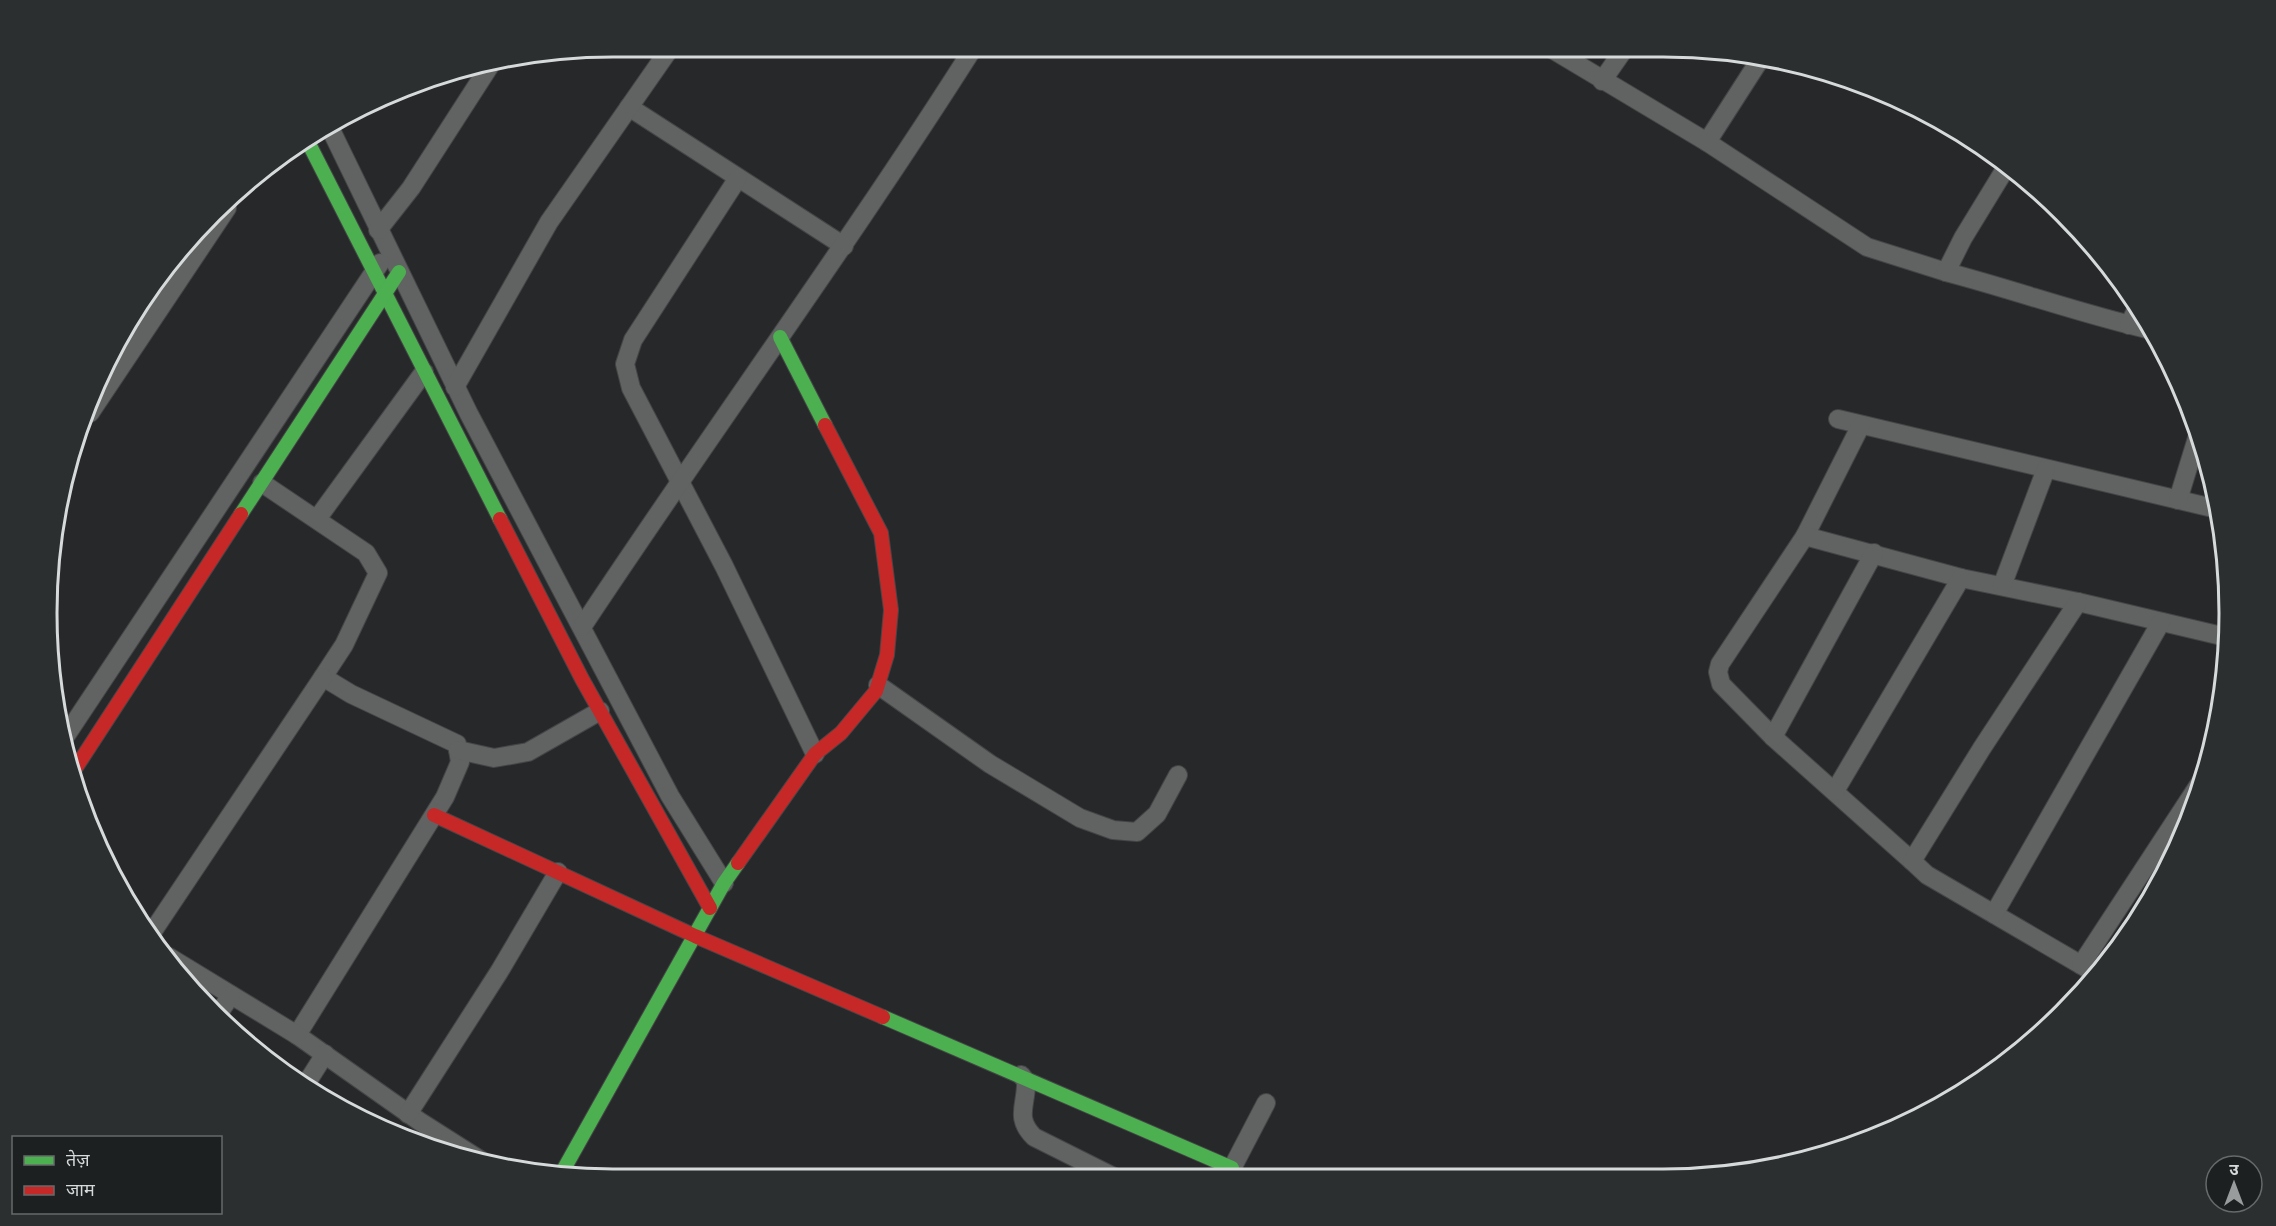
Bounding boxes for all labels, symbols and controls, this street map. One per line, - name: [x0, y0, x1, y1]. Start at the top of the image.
- legend: [12, 1136, 222, 1214]
- text: तेज़: [66, 1148, 90, 1171]
- north arrow: [2204, 1154, 2264, 1214]
- text: उ: [2229, 1159, 2239, 1180]
- text: जाम: [66, 1178, 96, 1201]

